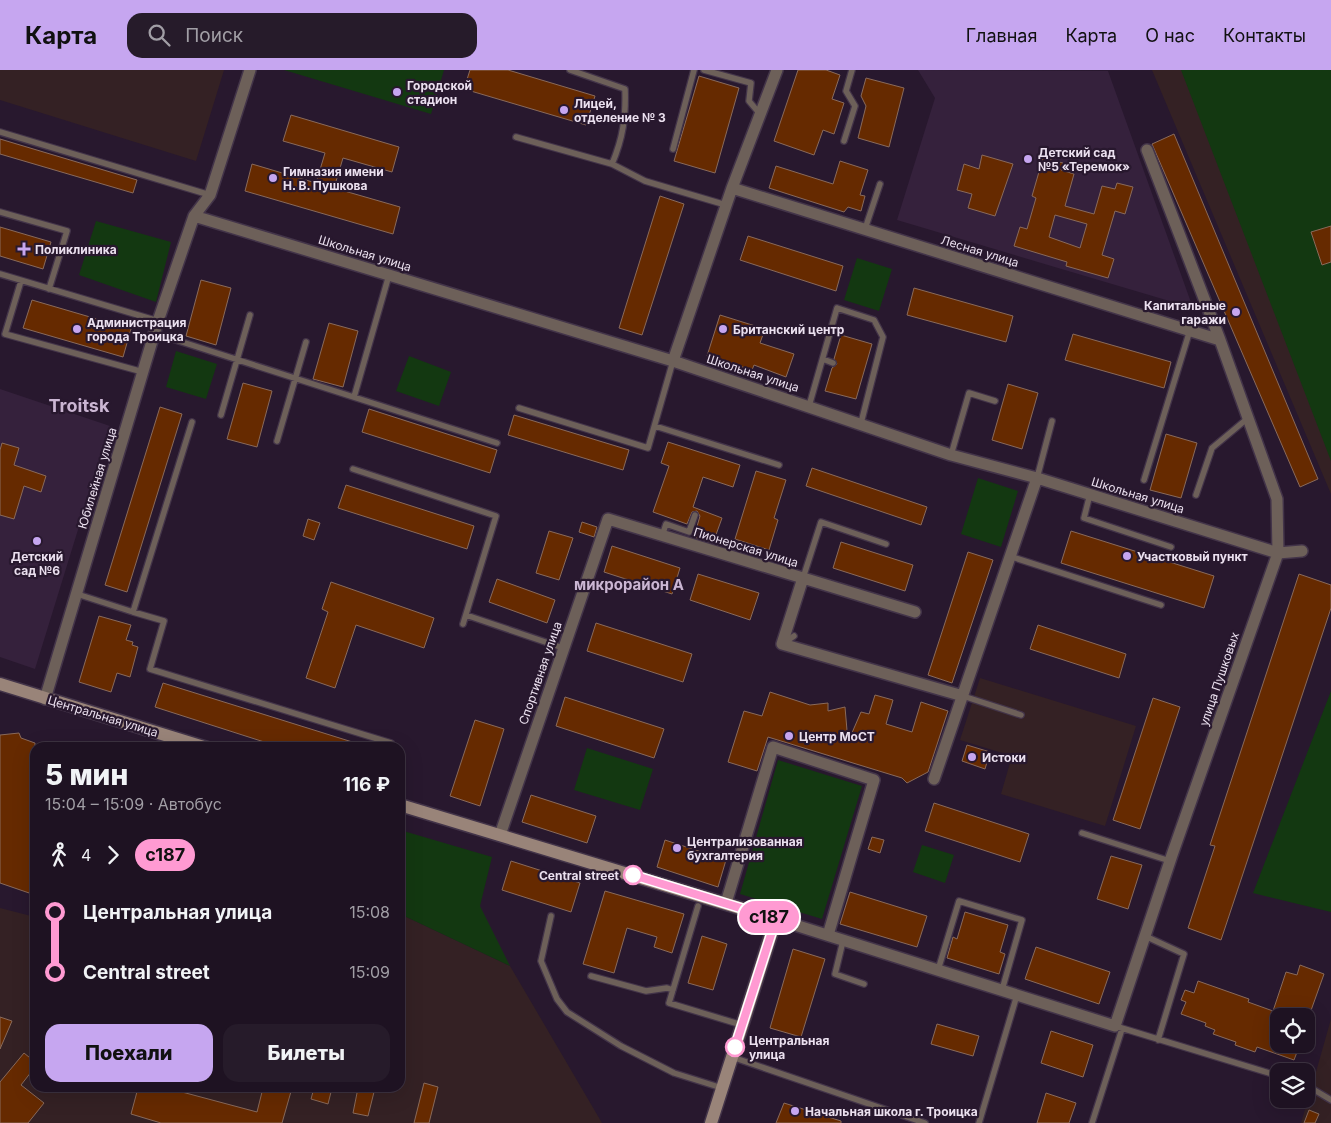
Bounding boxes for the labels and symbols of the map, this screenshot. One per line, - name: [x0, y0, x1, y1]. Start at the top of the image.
- place label: Городской стадион: [407, 78, 472, 107]
- marker: Городской стадион: [391, 86, 403, 98]
- place label: Лицей, отделение № 3: [574, 96, 666, 125]
- marker: Лицей, отделение № 3: [558, 104, 570, 116]
- place label: Детский сад №5 «Теремок»: [1038, 145, 1130, 174]
- marker: Детский сад №5 «Теремок»: [1022, 153, 1034, 165]
- place label: Гимназия имени Н. В. Пушкова: [283, 164, 384, 193]
- marker: Гимназия имени Н. В. Пушкова: [267, 172, 279, 184]
- street label: Школьная улица: [317, 232, 413, 274]
- street label: Лесная улица: [939, 232, 1021, 270]
- marker: Поликлиника: [17, 242, 31, 256]
- place label: Поликлиника: [35, 242, 117, 257]
- place label: Капитальные гаражи: [1144, 298, 1226, 327]
- marker: Капитальные гаражи: [1230, 306, 1242, 318]
- place label: Администрация города Троицка: [87, 315, 186, 344]
- place label: Британский центр: [733, 322, 845, 337]
- marker: Администрация города Троицка: [71, 323, 83, 335]
- marker: Британский центр: [717, 323, 729, 335]
- street label: Школьная улица: [705, 351, 801, 395]
- district label: Troitsk: [49, 395, 110, 416]
- street label: Юбилейная улица: [74, 425, 120, 531]
- street label: Школьная улица: [1090, 474, 1186, 516]
- street label: Пионерская улица: [692, 524, 800, 570]
- marker: Детский сад №6: [31, 535, 43, 547]
- place label: Детский сад №6: [11, 549, 63, 578]
- place label: Участковый пункт: [1137, 549, 1248, 564]
- marker: Участковый пункт: [1121, 550, 1133, 562]
- district label: микрорайон А: [574, 575, 684, 594]
- street label: Спортивная улица: [515, 620, 565, 726]
- street label: улица Пушковых: [1196, 629, 1242, 728]
- street label: Центральная улица: [46, 692, 160, 740]
- place label: Центр МоСТ: [799, 729, 875, 744]
- marker: Центр МоСТ: [783, 730, 795, 742]
- place label: Истоки: [982, 750, 1026, 765]
- marker: Истоки: [966, 751, 978, 763]
- place label: Централизованная бухгалтерия: [687, 834, 803, 863]
- marker: Централизованная бухгалтерия: [671, 842, 683, 854]
- marker: Central street: [623, 865, 643, 885]
- place label: Central street: [539, 868, 620, 883]
- line badge: с187: [734, 901, 804, 933]
- place label: Центральная улица: [749, 1033, 829, 1062]
- marker: Центральная улица: [725, 1037, 745, 1057]
- place label: Начальная школа г. Троицка: [805, 1104, 978, 1119]
- marker: Начальная школа г. Троицка: [789, 1105, 801, 1117]

